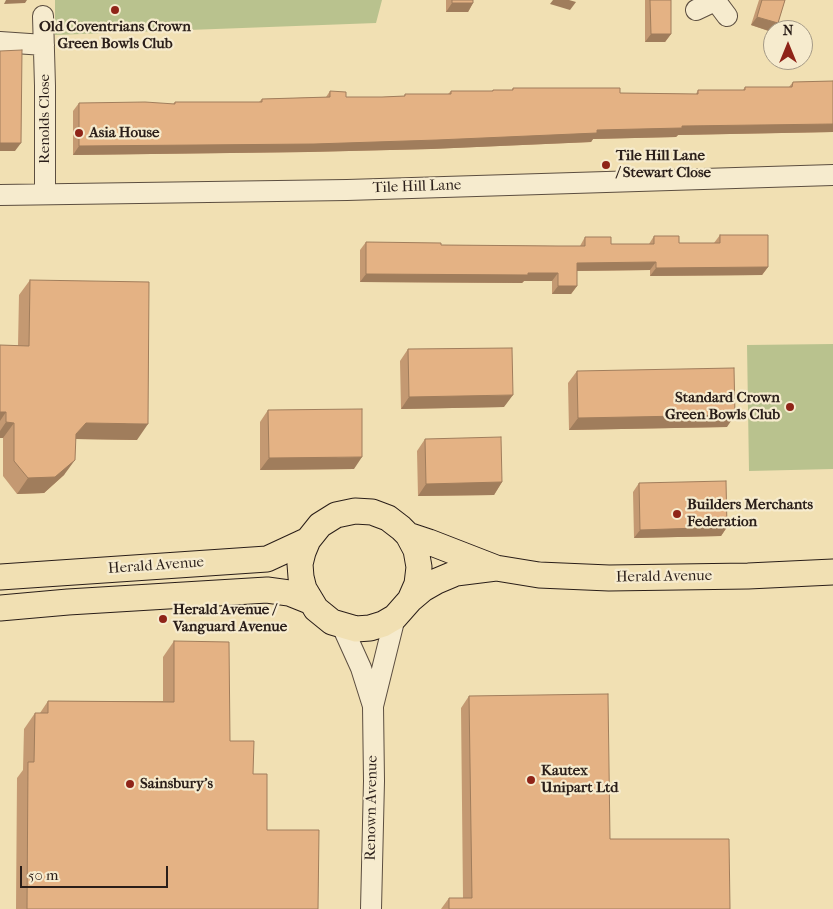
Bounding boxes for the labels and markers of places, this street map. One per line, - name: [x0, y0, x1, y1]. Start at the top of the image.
- marker: Old Coventrians Crown Green Bowls Club: [109, 4, 121, 16]
- place label: Old Coventrians Crown Green Bowls Club: [39, 18, 191, 53]
- place label: Asia House: [89, 124, 159, 142]
- marker: Asia House: [73, 127, 85, 139]
- place label: Tile Hill Lane / Stewart Close: [616, 147, 711, 182]
- marker: Tile Hill Lane / Stewart Close: [600, 159, 612, 171]
- place label: Standard Crown Green Bowls Club: [665, 389, 780, 424]
- marker: Standard Crown Green Bowls Club: [784, 401, 796, 413]
- place label: Builders Merchants Federation: [687, 496, 813, 531]
- marker: Builders Merchants Federation: [671, 508, 683, 520]
- place label: Herald Avenue / Vanguard Avenue: [173, 601, 287, 636]
- marker: Herald Avenue / Vanguard Avenue: [157, 613, 169, 625]
- place label: Kautex Unipart Ltd: [541, 762, 618, 797]
- marker: Kautex Unipart Ltd: [525, 774, 537, 786]
- place label: Sainsbury's: [140, 775, 213, 793]
- marker: Sainsbury's: [124, 778, 136, 790]

